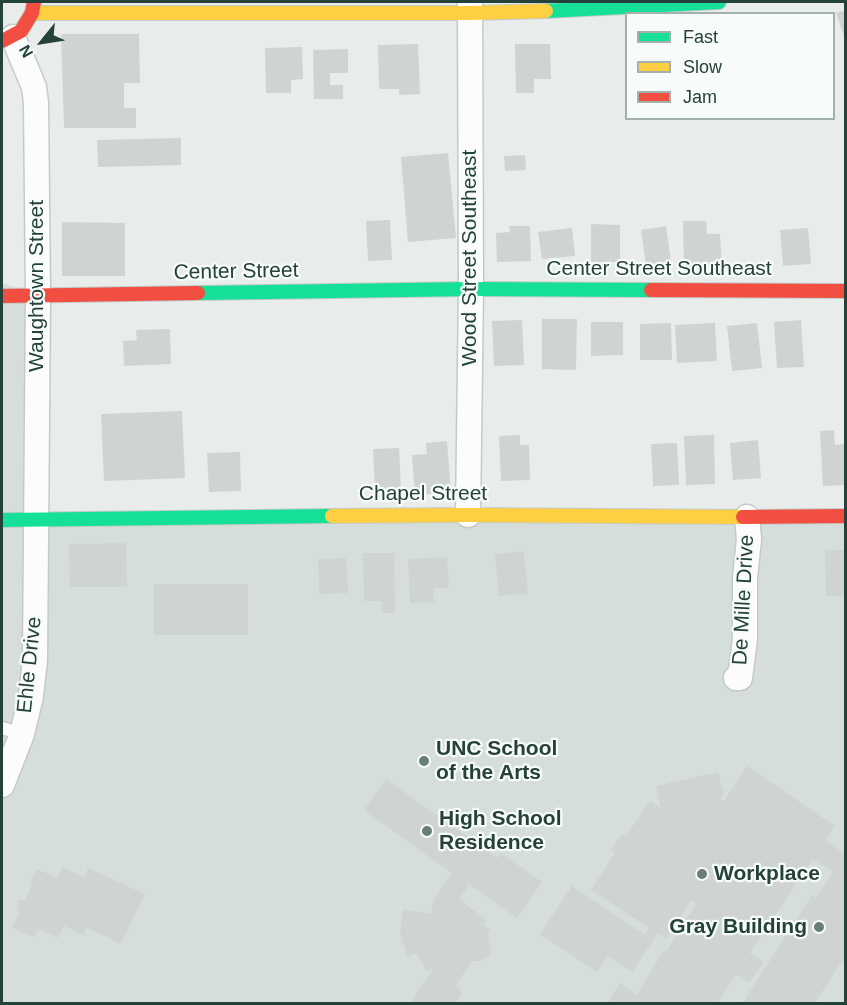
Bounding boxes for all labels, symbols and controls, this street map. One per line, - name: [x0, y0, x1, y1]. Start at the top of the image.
- north arrow: [12, 12, 72, 72]
- legend: [625, 12, 835, 120]
- text: Fast: [683, 27, 718, 47]
- text: N: [16, 42, 36, 61]
- text: Slow: [683, 57, 722, 77]
- text: Jam: [683, 87, 717, 107]
- street label: Wood Street Southeast: [457, 150, 483, 366]
- street label: Waughtown Street: [24, 200, 50, 372]
- street label: Center Street Southeast: [546, 256, 772, 282]
- street label: Center Street: [173, 258, 299, 286]
- street label: Chapel Street: [359, 481, 487, 507]
- street label: De Mille Drive: [728, 534, 760, 666]
- street label: Ehle Drive: [12, 616, 48, 714]
- place label: UNC School of the Arts: [436, 736, 557, 786]
- marker: UNC School of the Arts: [417, 754, 431, 768]
- place label: High School Residence: [439, 806, 561, 856]
- marker: High School Residence: [420, 824, 434, 838]
- place label: Workplace: [714, 861, 820, 887]
- marker: Workplace: [695, 867, 709, 881]
- place label: Gray Building: [669, 914, 807, 940]
- marker: Gray Building: [812, 920, 826, 934]

